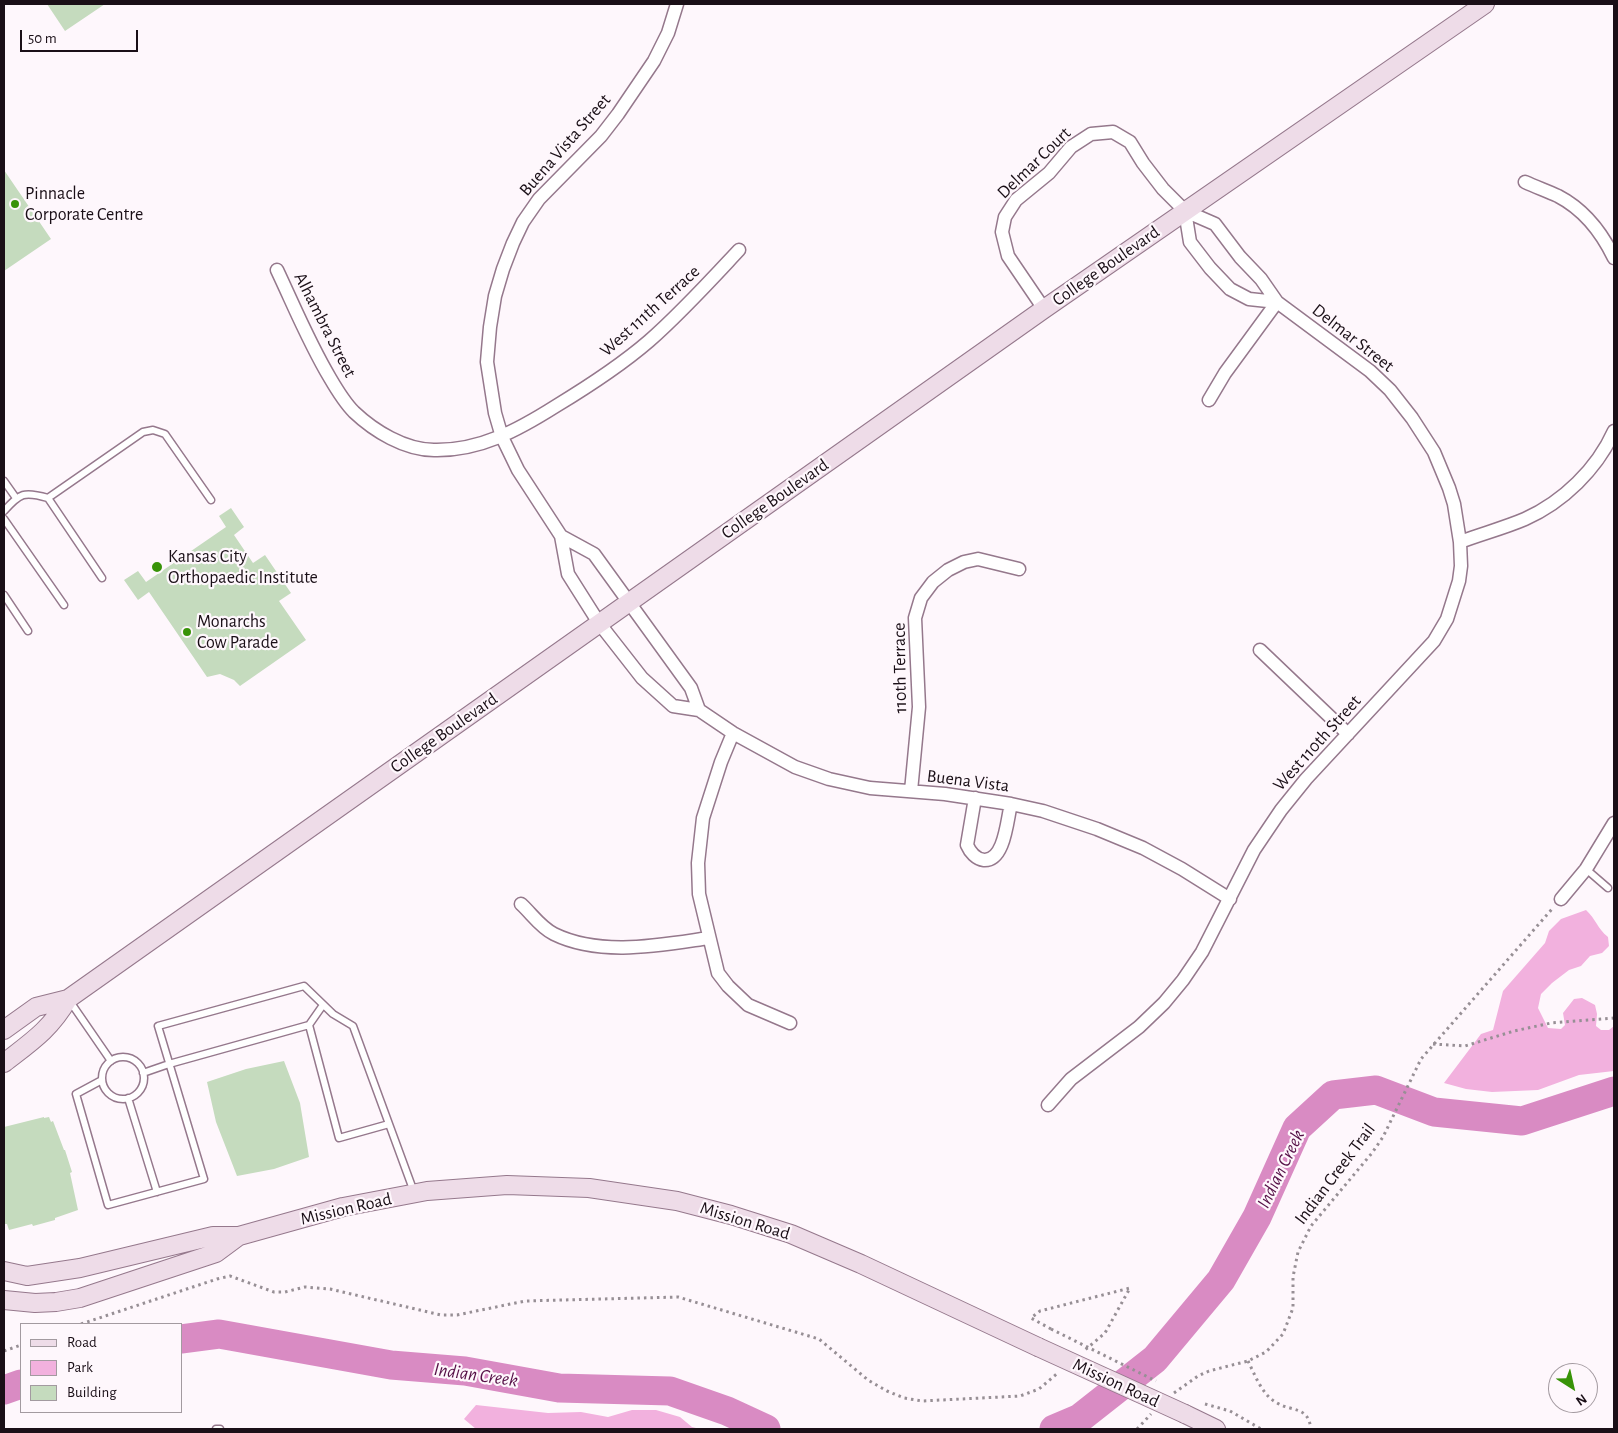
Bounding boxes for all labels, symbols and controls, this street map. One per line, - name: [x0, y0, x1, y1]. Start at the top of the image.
- scale bar: [22, 20, 140, 52]
- text: 50 m: [28, 31, 57, 46]
- street label: Buena Vista Street: [515, 90, 615, 200]
- street label: Delmar Court: [993, 123, 1075, 203]
- place label: Pinnacle Corporate Centre: [25, 183, 143, 225]
- marker: Pinnacle Corporate Centre: [9, 198, 21, 210]
- street label: College Boulevard: [1048, 221, 1164, 311]
- street label: West 111th Terrace: [596, 261, 704, 361]
- street label: Alhambra Street: [289, 269, 361, 381]
- street label: Delmar Street: [1308, 299, 1398, 377]
- street label: College Boulevard: [717, 454, 833, 544]
- place label: Kansas City Orthopaedic Institute: [168, 546, 318, 588]
- marker: Kansas City Orthopaedic Institute: [150, 560, 164, 574]
- place label: Monarchs Cow Parade: [197, 611, 278, 654]
- street label: 110th Terrace: [888, 622, 912, 714]
- marker: Monarchs Cow Parade: [181, 626, 193, 638]
- street label: College Boulevard: [386, 688, 502, 778]
- street label: West 110th Street: [1268, 691, 1366, 795]
- street label: Buena Vista: [926, 765, 1010, 797]
- street label: Indian Creek Trail: [1290, 1119, 1380, 1229]
- water label: Indian Creek: [1252, 1126, 1310, 1212]
- street label: Mission Road: [298, 1188, 394, 1230]
- street label: Mission Road: [697, 1197, 793, 1245]
- legend: [20, 1323, 182, 1413]
- text: Road: [67, 1335, 97, 1350]
- street label: Mission Road: [1069, 1354, 1163, 1412]
- water label: Indian Creek: [433, 1358, 519, 1392]
- text: Park: [67, 1360, 93, 1375]
- north arrow: [1548, 1363, 1598, 1413]
- text: Building: [67, 1385, 117, 1400]
- text: N: [1573, 1391, 1589, 1408]

